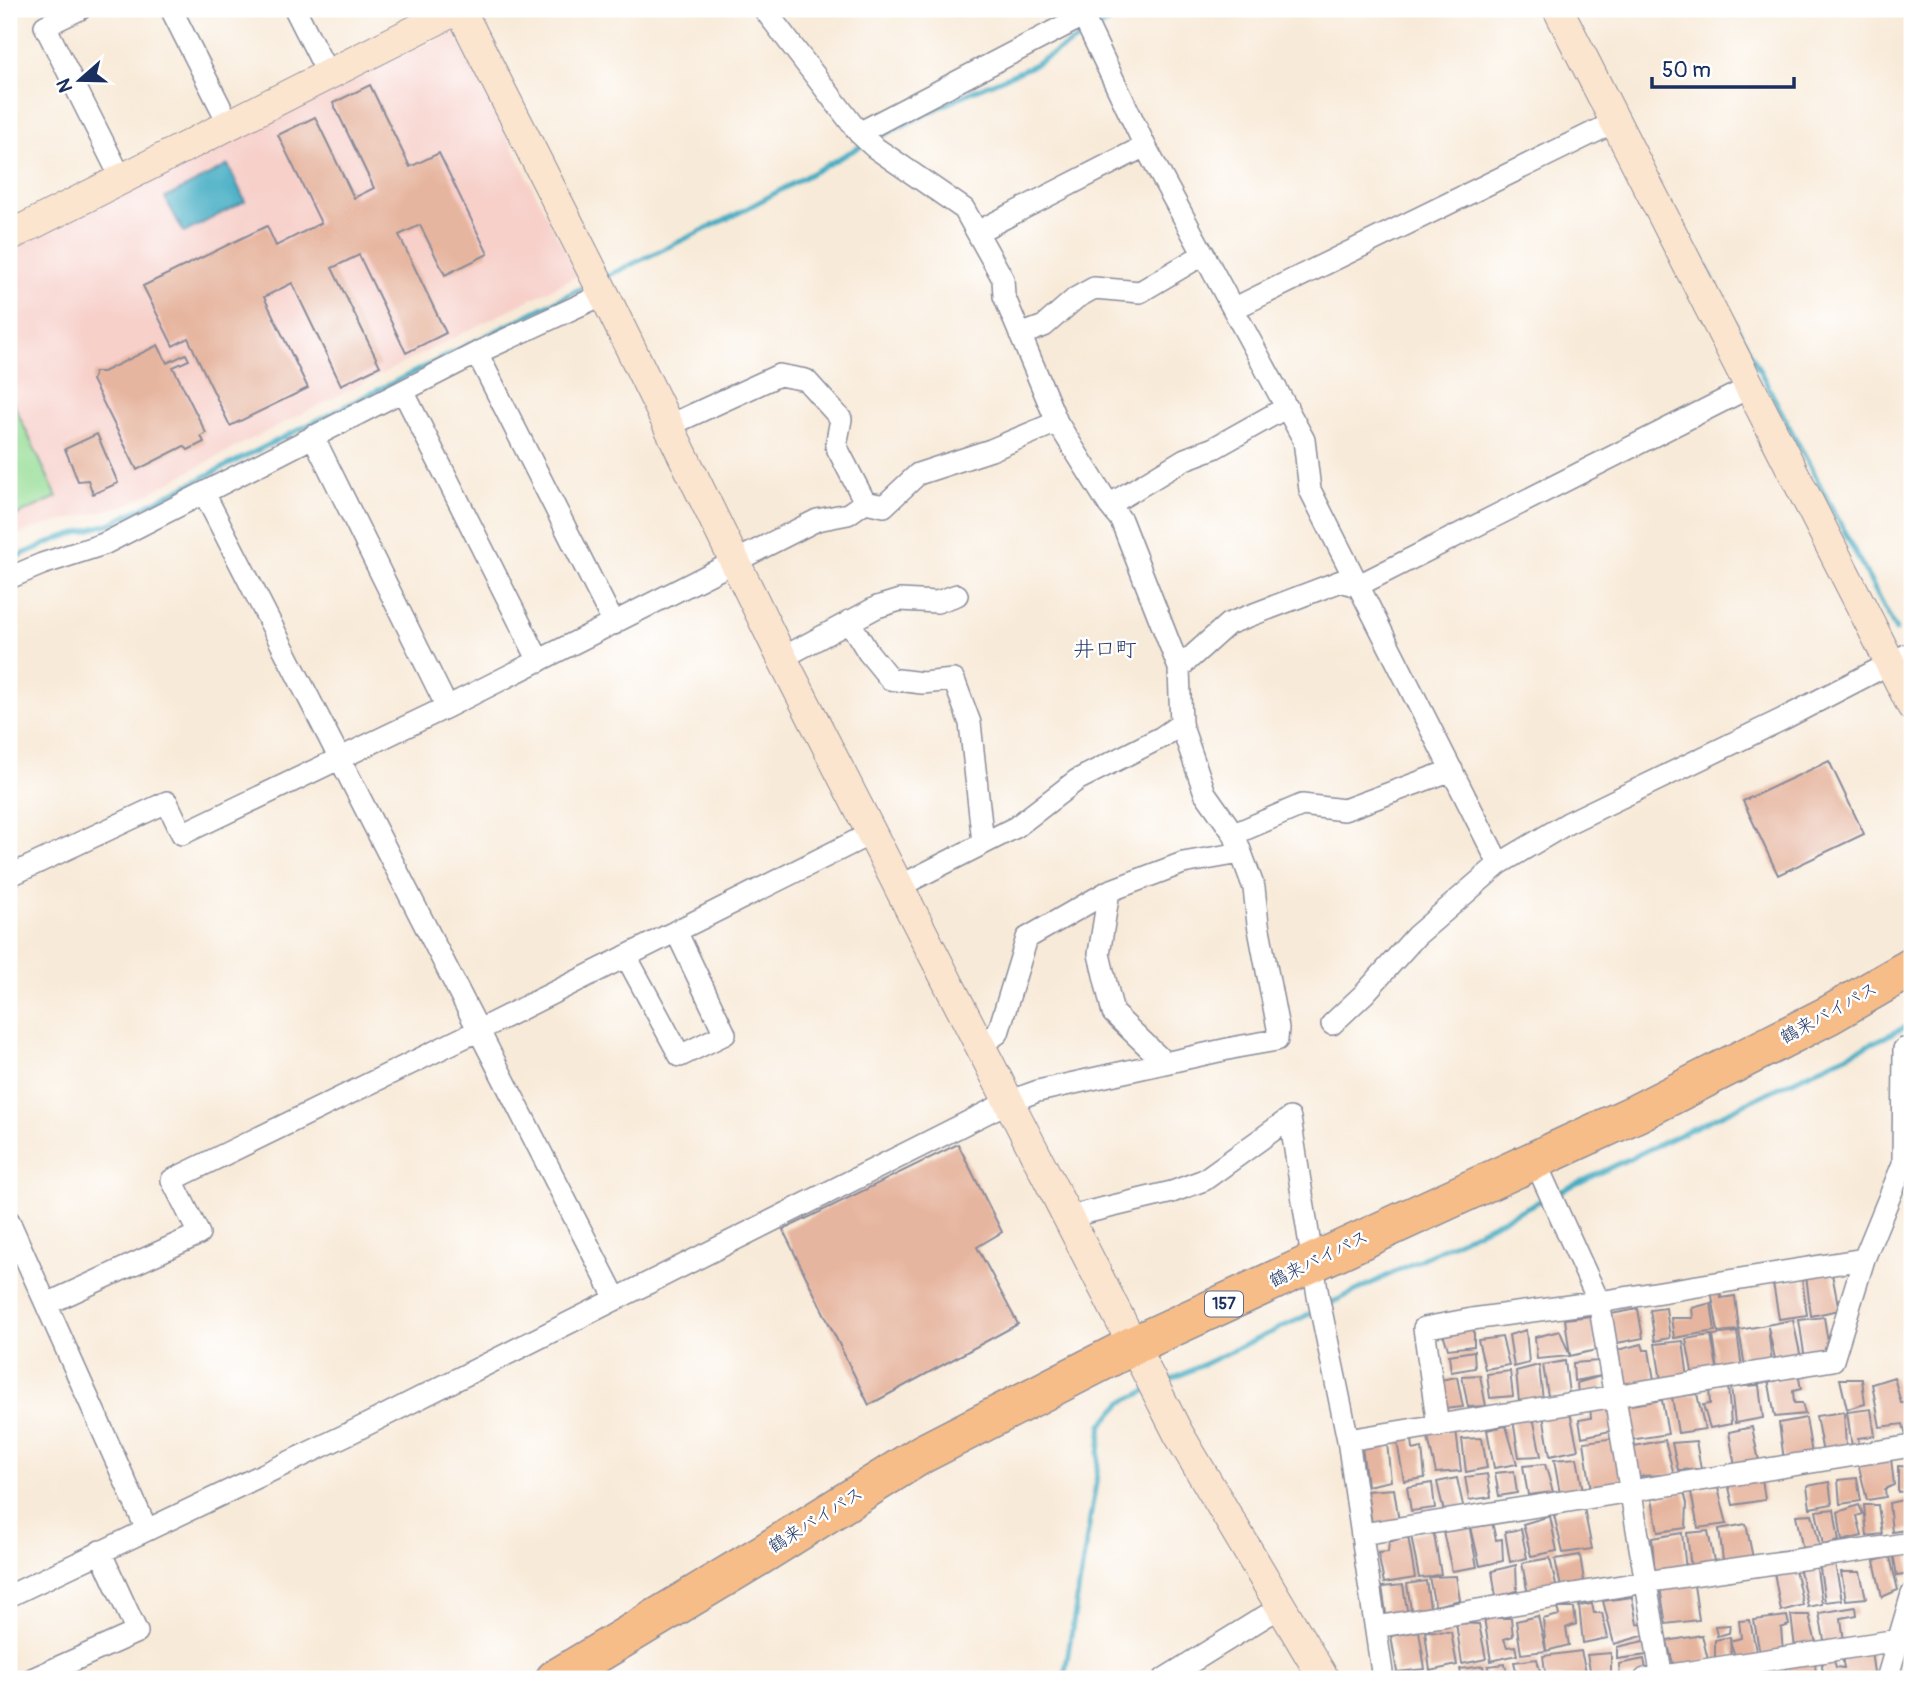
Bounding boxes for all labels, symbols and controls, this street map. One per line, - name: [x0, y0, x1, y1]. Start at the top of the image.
- north arrow: [46, 46, 116, 116]
- scale bar: [1652, 46, 1793, 90]
- text: 50 m: [1662, 57, 1711, 84]
- text: N: [51, 75, 78, 96]
- district label: 井口町: [1074, 636, 1137, 663]
- street label: 鶴来バイパス: [1776, 977, 1882, 1049]
- street label: 鶴来バイパス: [1266, 1225, 1372, 1293]
- road number: 157: [1205, 1292, 1243, 1316]
- street label: 鶴来バイパス: [764, 1482, 868, 1558]

